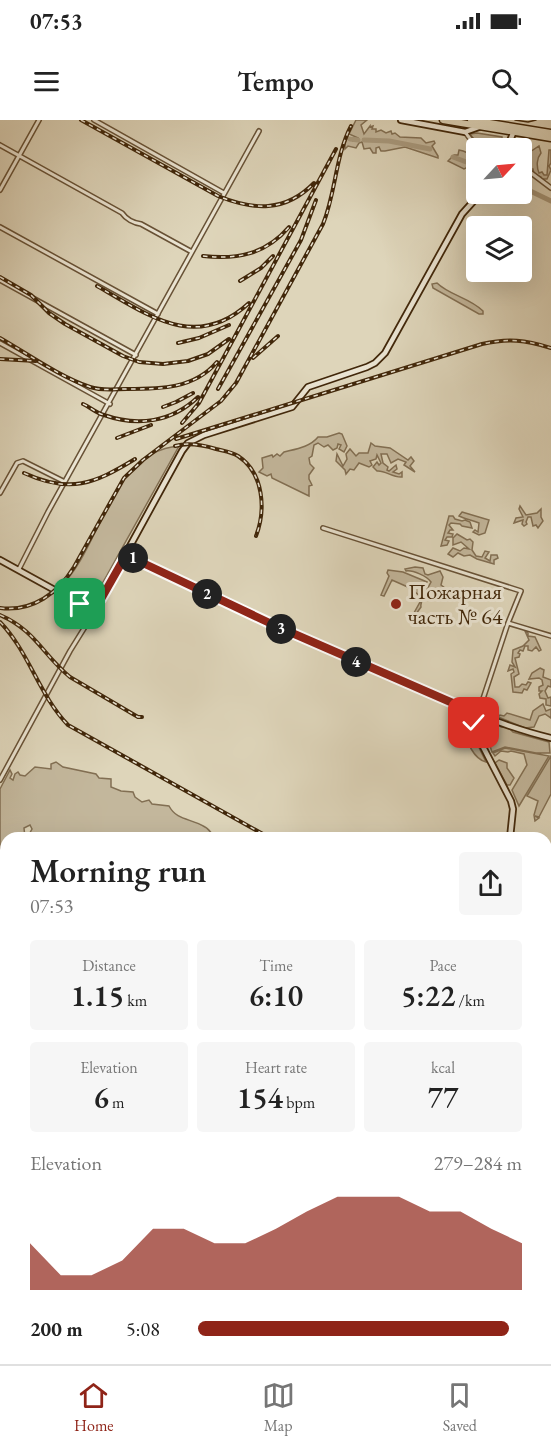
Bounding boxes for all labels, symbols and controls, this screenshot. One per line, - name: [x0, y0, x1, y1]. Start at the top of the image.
- text: 07:53: [30, 7, 83, 36]
- text: Tempo: [237, 64, 314, 99]
- icon: menu: [30, 65, 63, 98]
- icon: search: [488, 65, 521, 98]
- north arrow: [466, 138, 532, 204]
- map controls: [466, 138, 532, 282]
- button: layers: [466, 216, 532, 282]
- pin: 1: [118, 543, 148, 573]
- text: 1: [129, 547, 137, 568]
- place label: Пожарная часть № 64: [408, 577, 503, 631]
- pin: [54, 578, 105, 629]
- pin: 2: [192, 579, 222, 609]
- text: 2: [203, 583, 211, 604]
- icon: arrive: [63, 587, 96, 620]
- marker: Пожарная часть № 64: [389, 597, 403, 611]
- pin: 3: [266, 614, 296, 644]
- text: 3: [277, 618, 285, 639]
- pin: 4: [341, 647, 371, 677]
- text: 4: [352, 651, 360, 672]
- pin: [448, 697, 499, 748]
- icon: check: [457, 706, 490, 739]
- text: Morning run: [30, 849, 207, 892]
- button: share: [459, 852, 522, 915]
- text: 07:53: [30, 893, 73, 919]
- text: Distance: [82, 955, 136, 976]
- text: Time: [259, 955, 293, 976]
- text: Pace: [430, 955, 456, 976]
- text: 1.15: [71, 976, 124, 1015]
- text: 6:10: [249, 976, 303, 1015]
- text: 5:22: [401, 976, 455, 1015]
- text: km: [124, 990, 147, 1011]
- text: /km: [455, 990, 485, 1011]
- text: Elevation: [80, 1057, 138, 1078]
- text: Heart rate: [245, 1057, 307, 1078]
- text: kcal: [431, 1057, 455, 1078]
- text: 6: [93, 1078, 109, 1117]
- text: 154: [237, 1078, 283, 1117]
- text: 77: [428, 1078, 458, 1117]
- text: m: [109, 1092, 125, 1113]
- text: bpm: [283, 1092, 315, 1113]
- text: Elevation: [30, 1150, 102, 1176]
- text: 279–284 m: [434, 1150, 522, 1176]
- text: 200 m: [30, 1316, 83, 1342]
- text: 5:08: [126, 1316, 160, 1342]
- tab: Home: [74, 1379, 114, 1436]
- tab: Map: [262, 1379, 295, 1436]
- tab: Saved: [443, 1379, 477, 1436]

